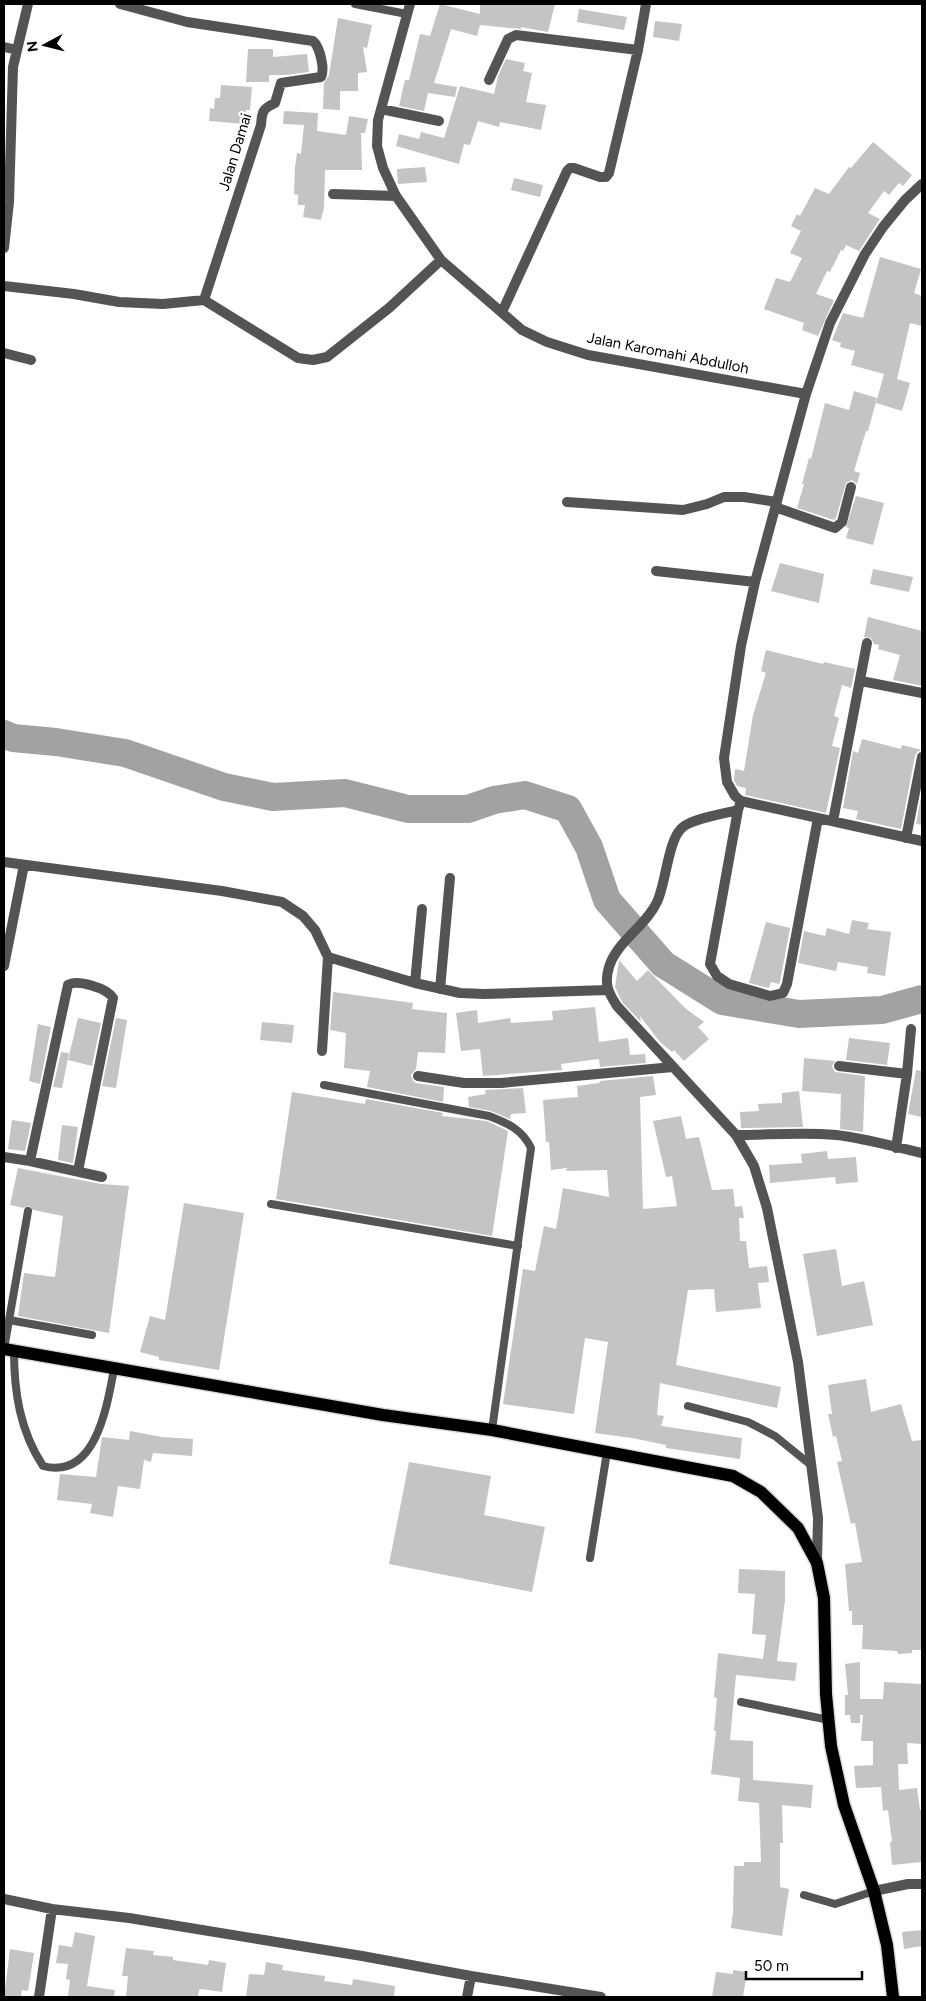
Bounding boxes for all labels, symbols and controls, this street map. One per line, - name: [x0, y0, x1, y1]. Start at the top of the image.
- north arrow: [20, 20, 70, 70]
- text: N: [23, 40, 42, 53]
- street label: Jalan Damai: [215, 111, 255, 193]
- street label: Jalan Karomahi Abdulloh: [585, 328, 751, 378]
- scale bar: [746, 1948, 862, 1980]
- text: 50 m: [754, 1957, 789, 1975]

